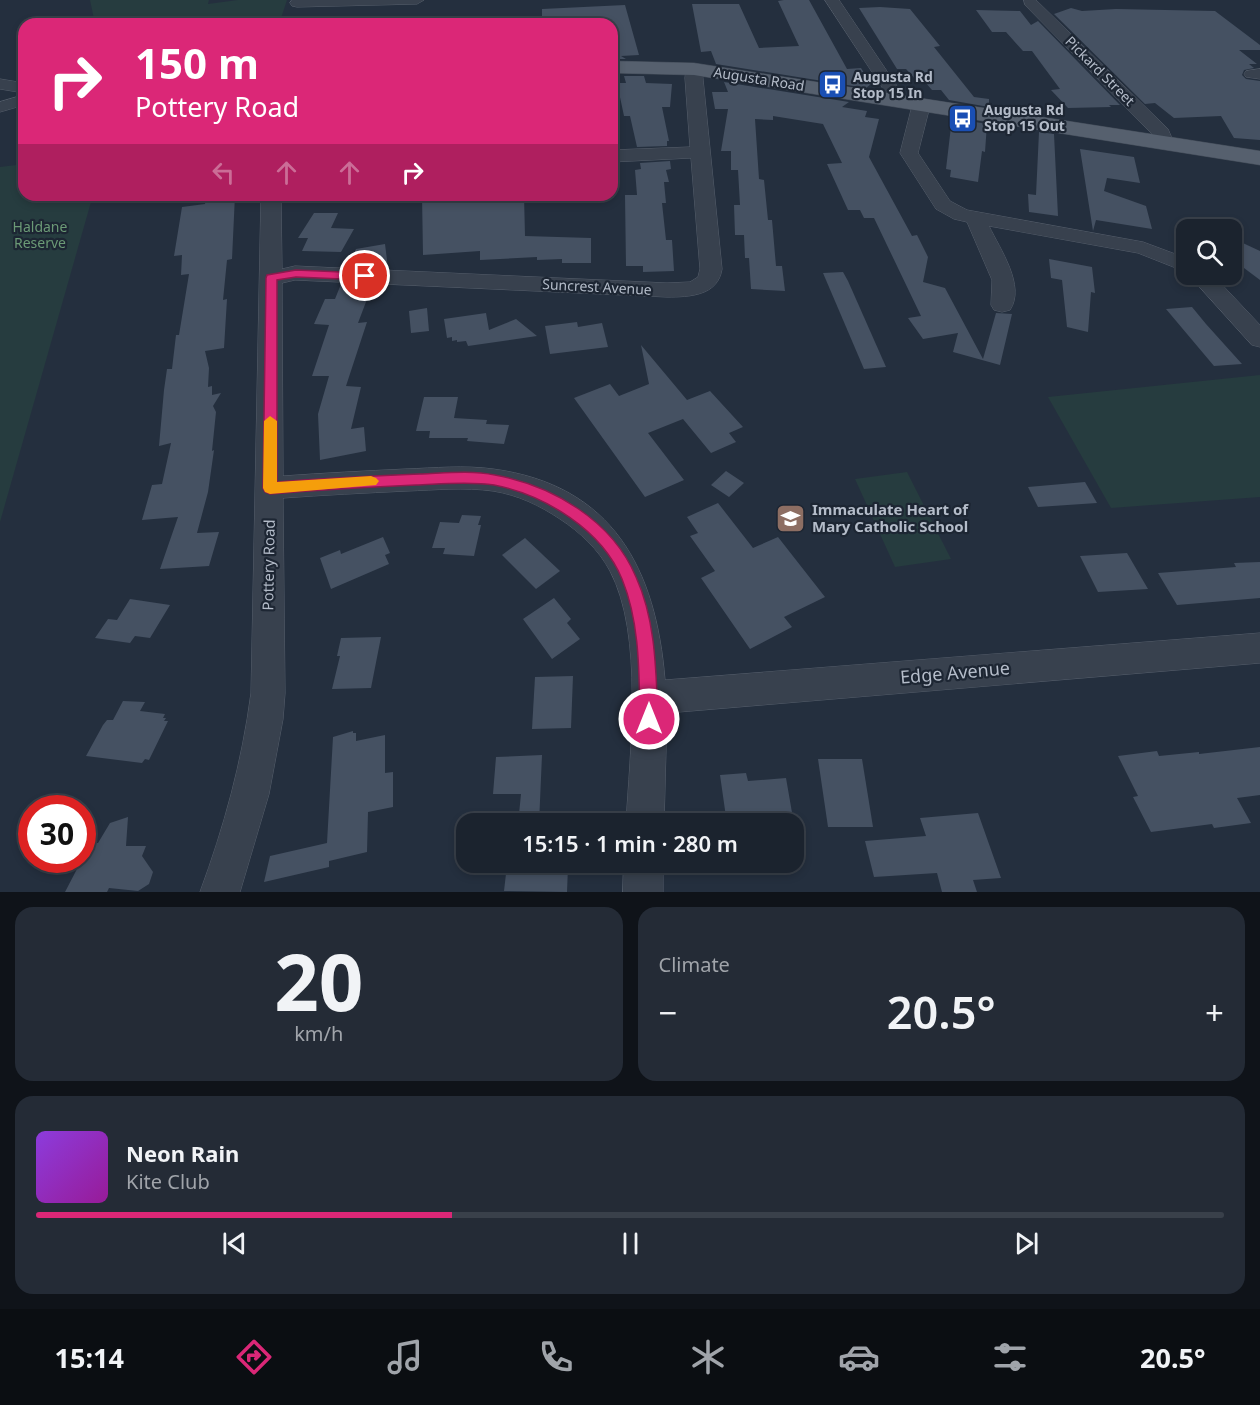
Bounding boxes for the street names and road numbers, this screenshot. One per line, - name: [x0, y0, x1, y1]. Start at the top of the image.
- street label: Pickard Street: [1061, 32, 1139, 110]
- street label: Augusta Road: [712, 62, 806, 95]
- street label: Suncrest Avenue: [542, 274, 652, 299]
- street label: Pottery Road: [257, 519, 279, 611]
- street label: Edge Avenue: [899, 655, 1011, 689]

